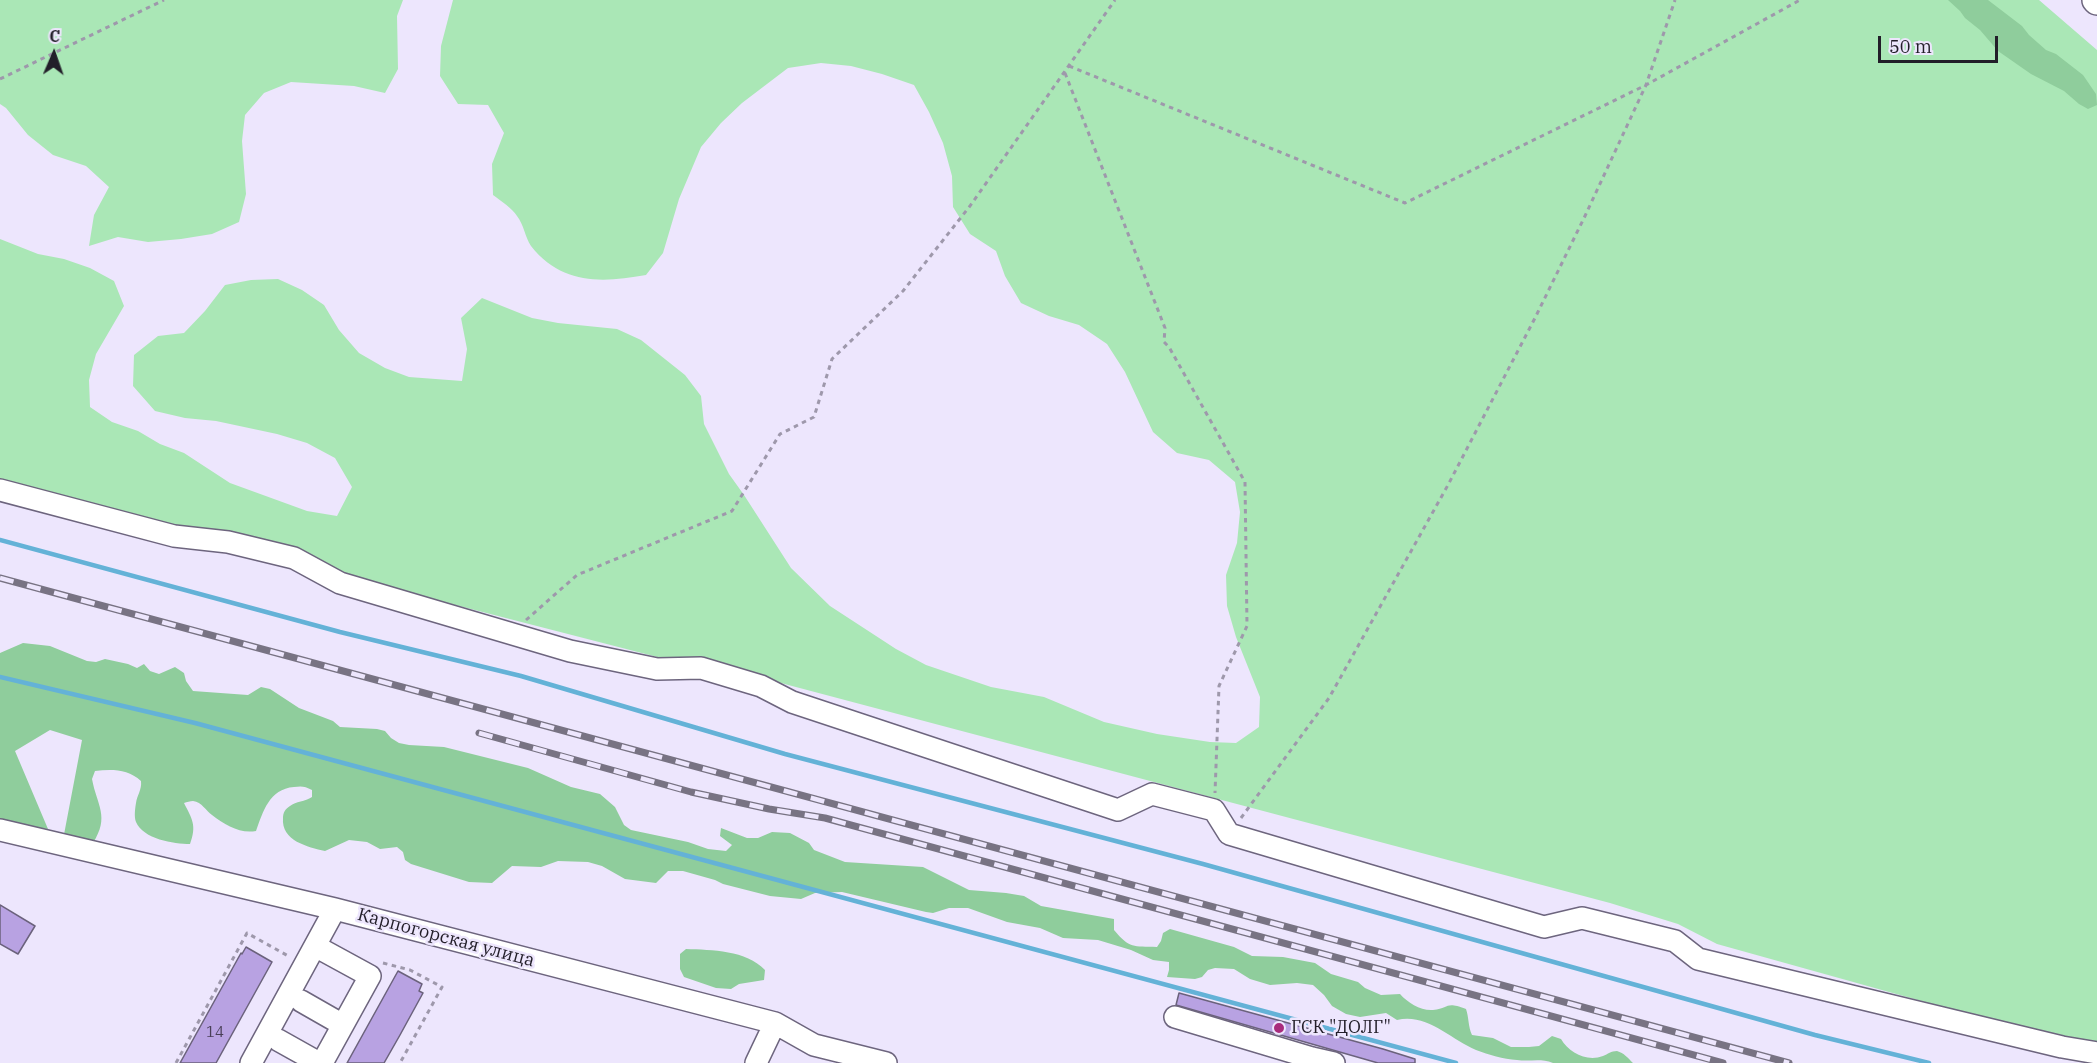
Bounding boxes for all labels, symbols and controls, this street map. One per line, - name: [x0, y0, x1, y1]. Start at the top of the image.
- north arrow: [24, 24, 84, 84]
- scale bar: [1881, 24, 2001, 62]
- text: С: [49, 26, 60, 46]
- text: 50 m: [1889, 35, 1932, 58]
- street label: Карпогорская улица: [355, 904, 537, 972]
- place label: ГСК "ДОЛГ": [1291, 1017, 1391, 1039]
- marker: ГСК "ДОЛГ": [1272, 1021, 1286, 1035]
- house number: 14: [206, 1024, 224, 1042]

